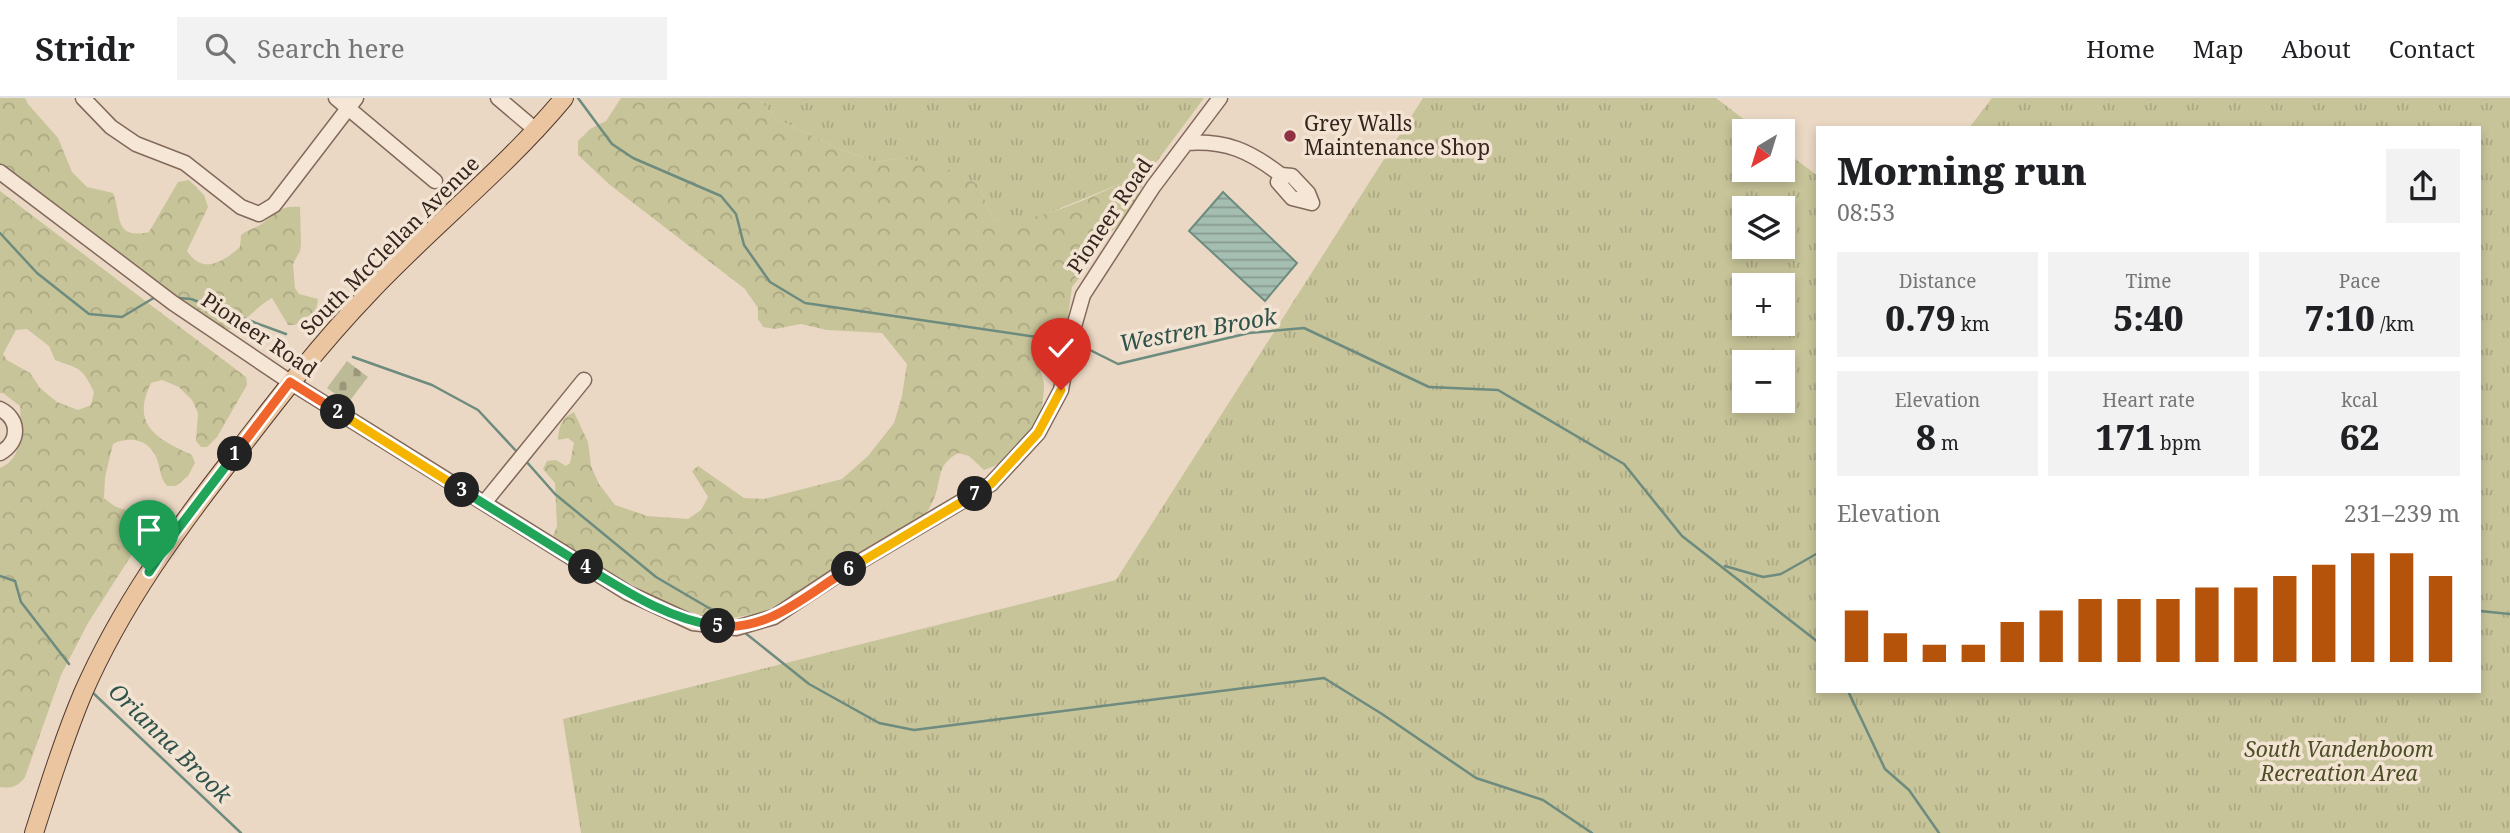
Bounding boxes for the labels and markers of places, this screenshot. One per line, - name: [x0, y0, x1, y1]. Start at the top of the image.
- place label: Grey Walls Maintenance Shop: [1304, 109, 1490, 161]
- marker: Grey Walls Maintenance Shop: [1282, 128, 1298, 144]
- pin: [1031, 318, 1091, 390]
- pin: 2: [320, 394, 356, 430]
- pin: 1: [218, 436, 252, 472]
- pin: 3: [444, 472, 480, 508]
- pin: 7: [958, 476, 992, 512]
- pin: [119, 500, 179, 572]
- pin: 4: [568, 550, 604, 584]
- pin: 6: [832, 552, 866, 587]
- pin: 5: [700, 608, 736, 644]

